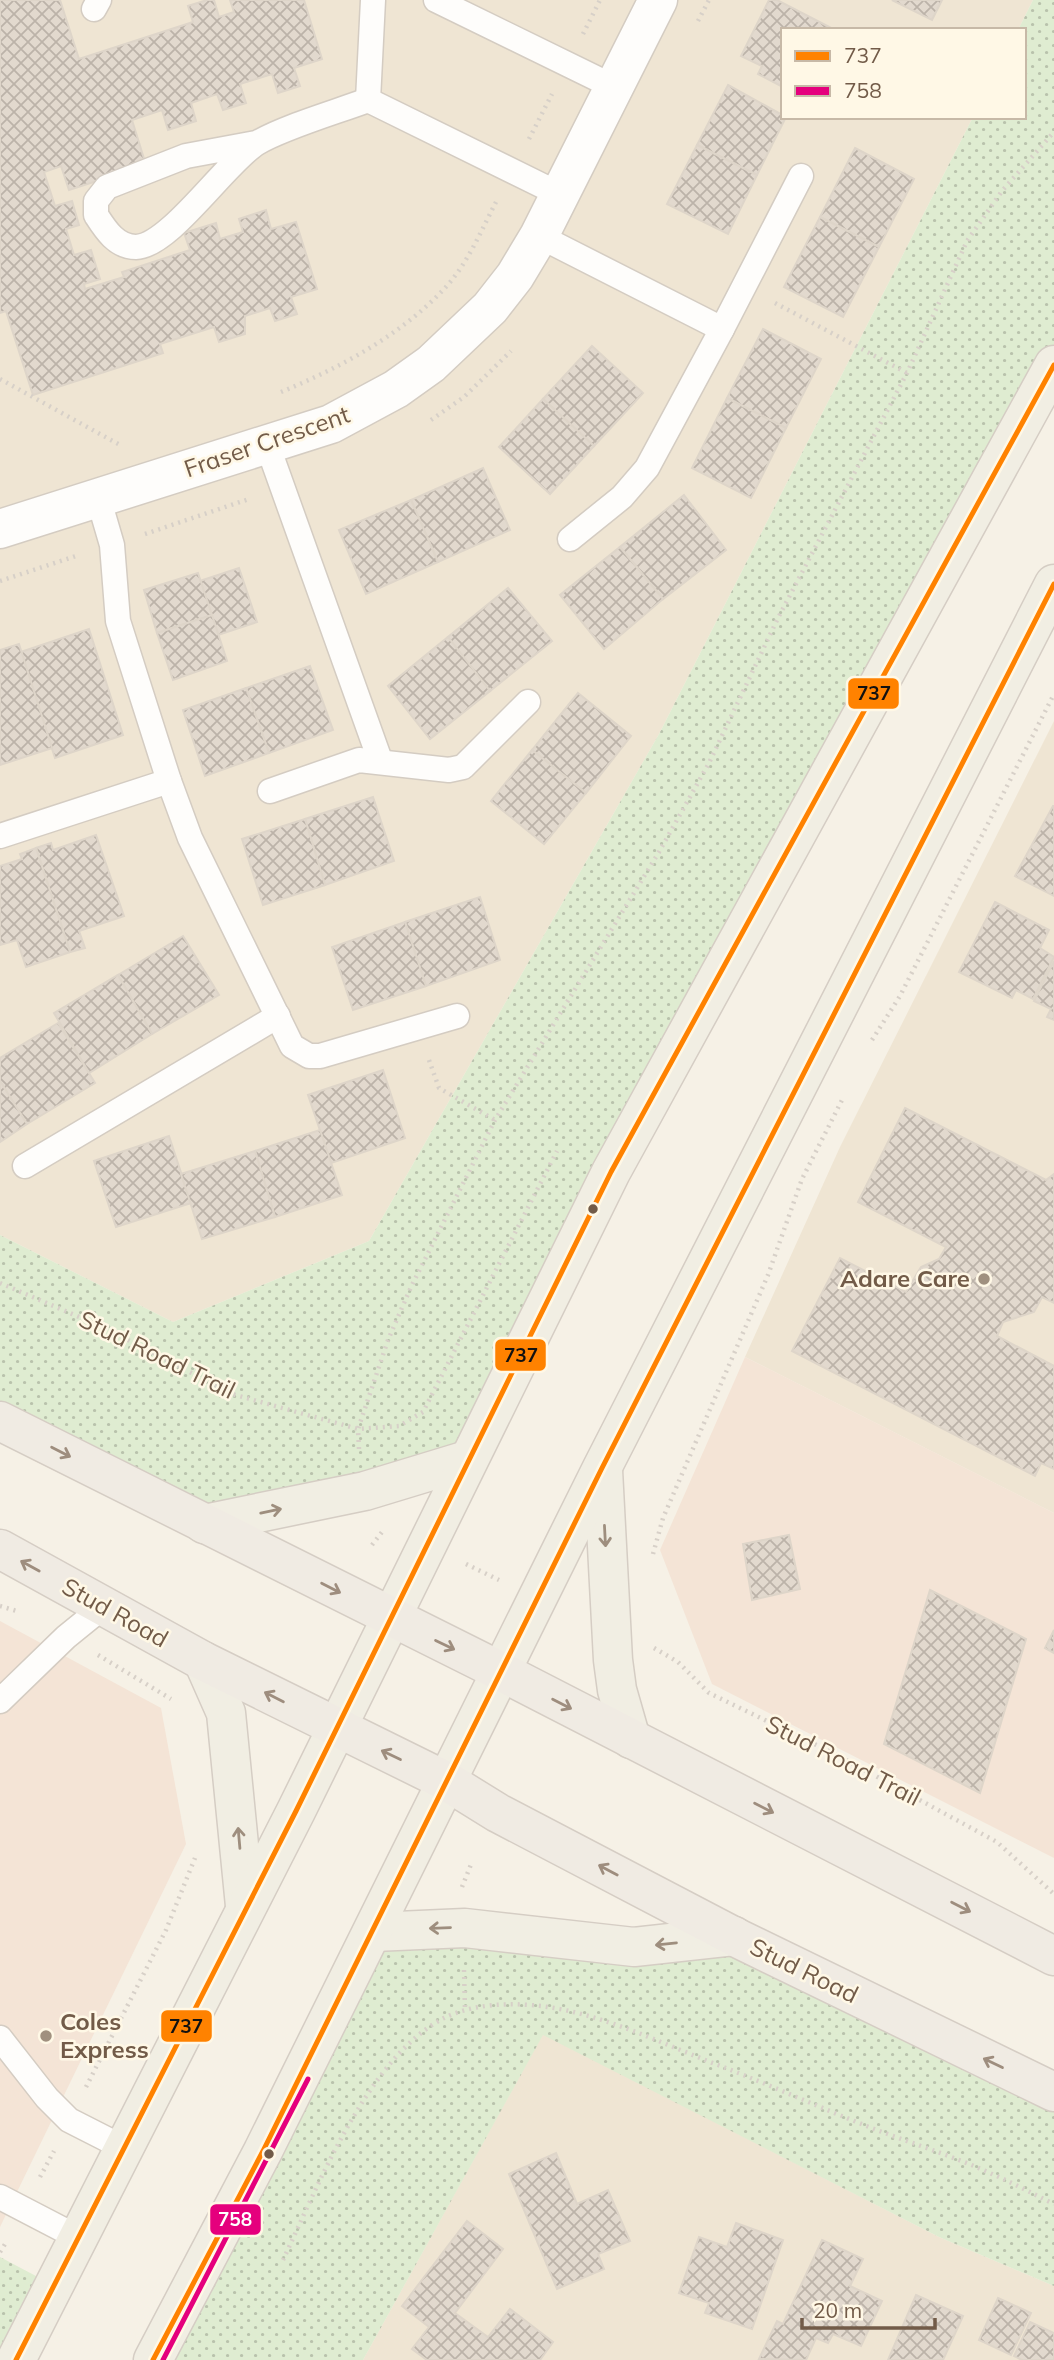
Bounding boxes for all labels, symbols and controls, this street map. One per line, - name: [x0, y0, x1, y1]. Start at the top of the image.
- legend: [781, 28, 1026, 119]
- text: 737: [844, 42, 882, 68]
- text: 758: [844, 77, 882, 103]
- street label: Fraser Crescent: [180, 399, 353, 483]
- line badge: 737: [847, 677, 900, 710]
- text: 737: [857, 681, 891, 705]
- unlabelled marker: [586, 1202, 600, 1216]
- place label: Adare Care: [840, 1263, 970, 1293]
- marker: Adare Care: [976, 1271, 992, 1287]
- street label: Stud Road Trail: [74, 1303, 240, 1405]
- line badge: 737: [494, 1338, 547, 1372]
- text: 737: [504, 1343, 538, 1367]
- one-way arrow: [50, 1445, 71, 1459]
- one-way arrow: [259, 1503, 282, 1517]
- one-way arrow: [599, 1524, 612, 1547]
- one-way arrow: [21, 1559, 41, 1573]
- street label: Stud Road: [57, 1571, 174, 1654]
- one-way arrow: [320, 1581, 341, 1595]
- one-way arrow: [434, 1639, 455, 1652]
- one-way arrow: [264, 1690, 285, 1704]
- one-way arrow: [551, 1698, 572, 1712]
- street label: Stud Road Trail: [761, 1708, 926, 1812]
- one-way arrow: [381, 1748, 402, 1761]
- one-way arrow: [753, 1801, 774, 1815]
- one-way arrow: [232, 1827, 245, 1850]
- one-way arrow: [598, 1863, 619, 1876]
- one-way arrow: [950, 1901, 971, 1915]
- one-way arrow: [428, 1921, 451, 1935]
- street label: Stud Road: [745, 1931, 863, 2009]
- one-way arrow: [655, 1937, 678, 1950]
- place label: Coles Express: [60, 2006, 149, 2064]
- line badge: 737: [160, 2009, 213, 2043]
- text: 737: [169, 2014, 203, 2038]
- marker: Coles Express: [38, 2028, 54, 2044]
- one-way arrow: [983, 2055, 1004, 2069]
- unlabelled marker: [262, 2147, 276, 2161]
- line badge: 758: [209, 2203, 262, 2236]
- text: 758: [218, 2207, 252, 2231]
- scale bar: [802, 2286, 935, 2330]
- text: 20 m: [813, 2297, 862, 2323]

